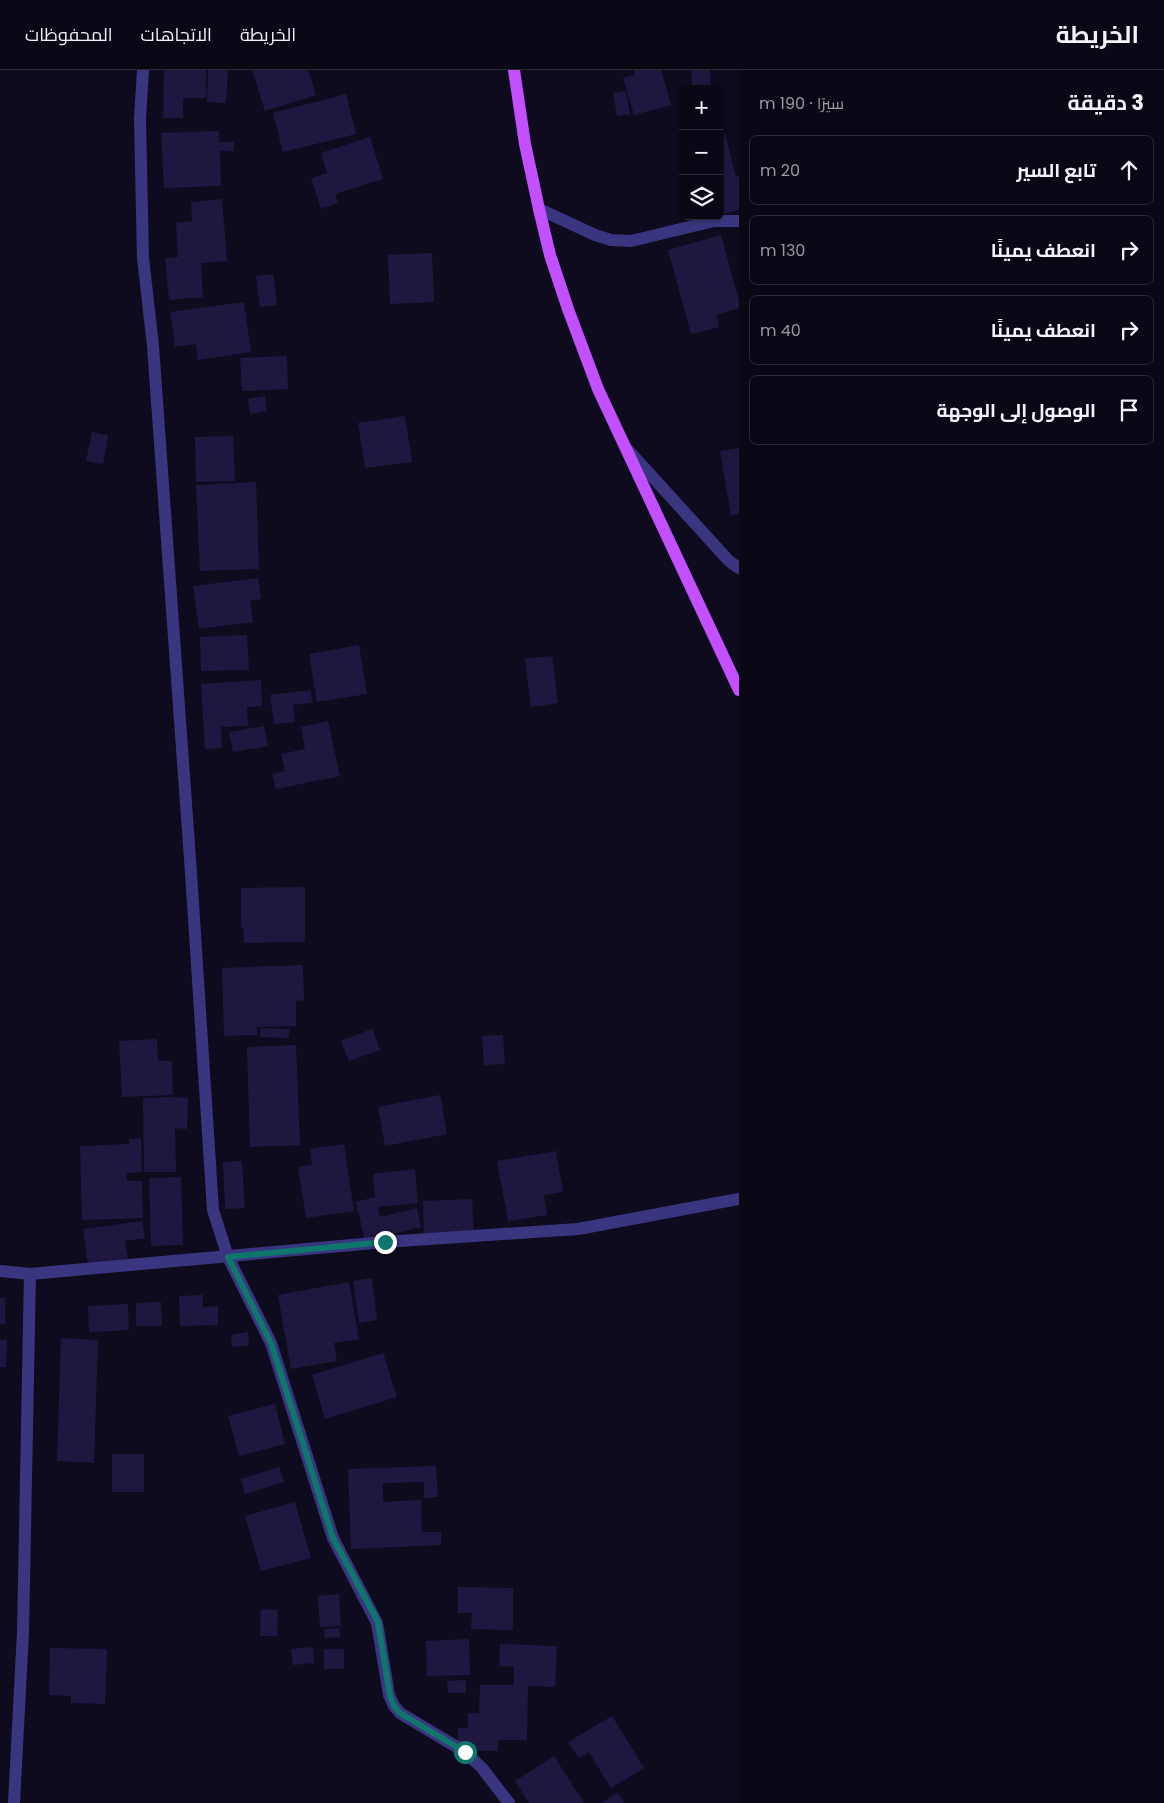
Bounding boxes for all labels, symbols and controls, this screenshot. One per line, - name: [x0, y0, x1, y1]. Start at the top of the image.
- text: الخريطة: [1056, 18, 1139, 51]
- text: المحفوظات: [25, 22, 113, 47]
- text: الاتجاهات: [141, 22, 212, 47]
- text: الخريطة: [240, 22, 296, 47]
- map controls: [679, 85, 724, 220]
- button: +: [679, 85, 724, 130]
- text: 3 دقيقة: [1067, 88, 1144, 117]
- text: سيرًا · 190 m: [759, 92, 844, 115]
- button: −: [679, 130, 724, 175]
- icon: ahead: [1115, 156, 1143, 184]
- text: تابع السير: [1016, 157, 1096, 184]
- text: 20 m: [760, 159, 800, 182]
- button: layers: [679, 175, 724, 220]
- icon: right: [1115, 236, 1143, 264]
- text: انعطف يمينًا: [991, 237, 1096, 264]
- text: 130 m: [760, 239, 805, 262]
- icon: right: [1115, 316, 1143, 344]
- text: انعطف يمينًا: [991, 317, 1096, 344]
- text: 40 m: [760, 319, 801, 342]
- icon: arrive: [1115, 396, 1143, 424]
- text: الوصول إلى الوجهة: [937, 397, 1096, 424]
- route end: [374, 1231, 397, 1254]
- route start: [454, 1741, 477, 1764]

